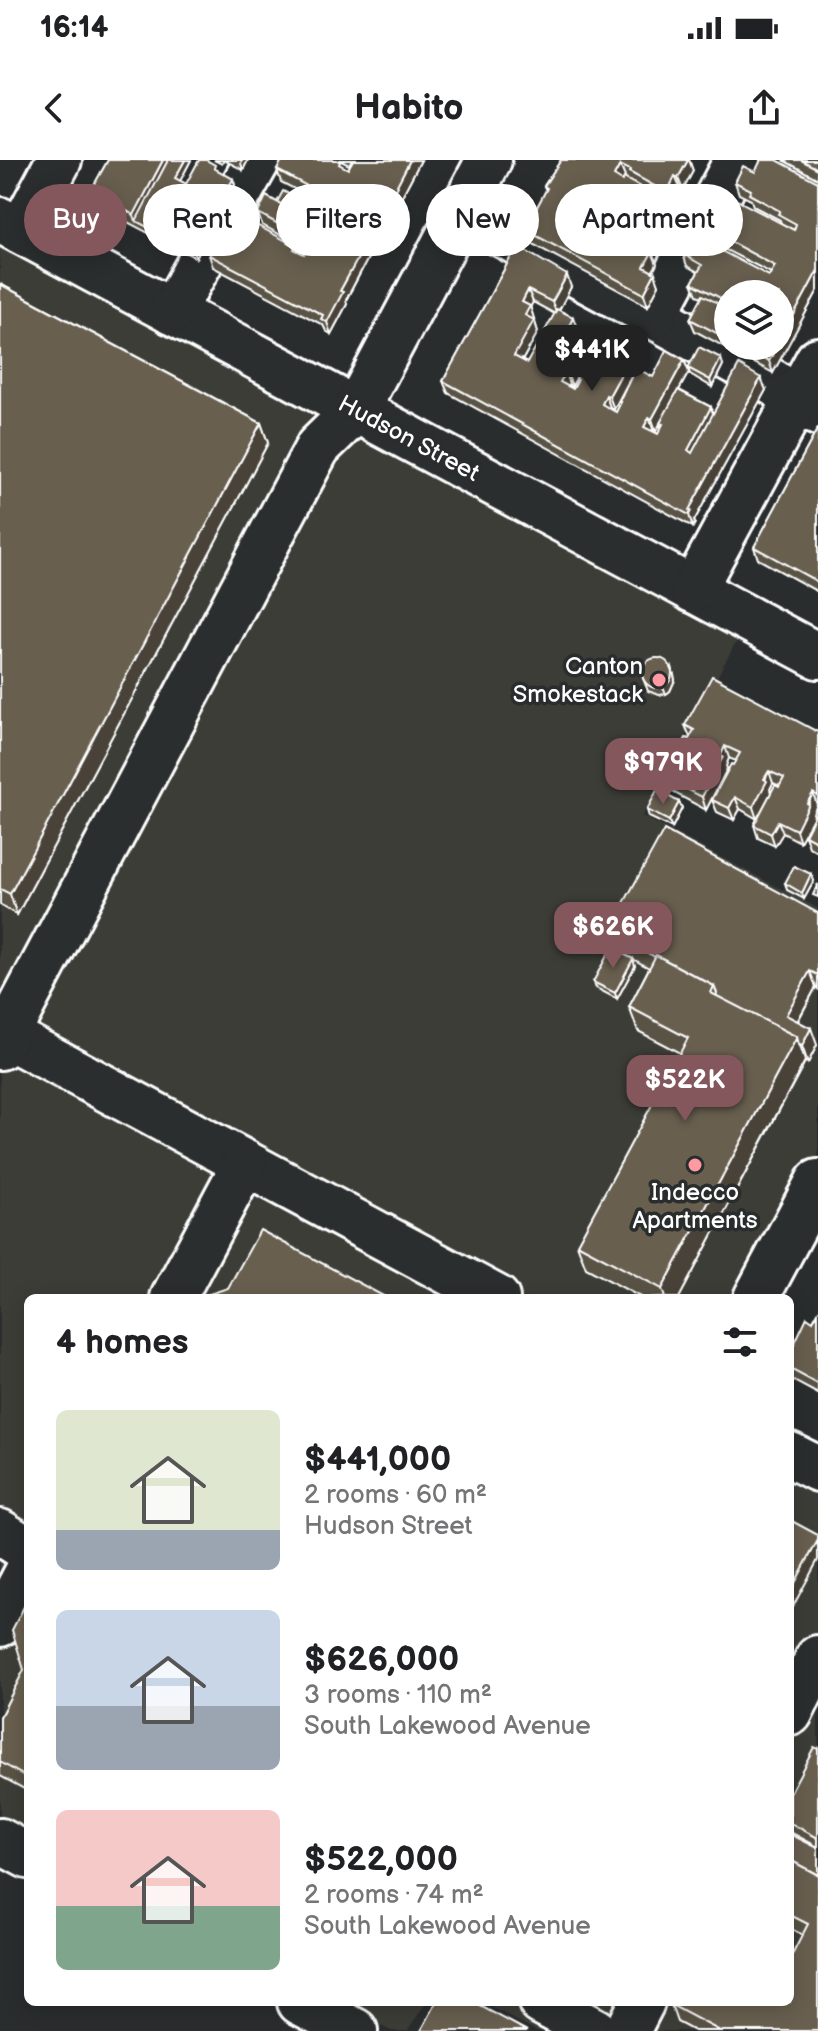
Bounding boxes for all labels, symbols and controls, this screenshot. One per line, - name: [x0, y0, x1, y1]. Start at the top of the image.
- text: 16:14: [40, 10, 108, 46]
- icon: back: [32, 86, 76, 130]
- icon: share: [742, 86, 786, 130]
- text: Habito: [354, 87, 464, 130]
- chip: Buy: [24, 184, 127, 256]
- chip: Rent: [143, 184, 260, 256]
- chip: Filters: [276, 184, 410, 256]
- chip: New: [426, 184, 539, 256]
- chip: Apartment: [555, 184, 743, 256]
- map controls: [714, 280, 794, 360]
- button: layers: [714, 280, 794, 360]
- pin: $441K: [536, 325, 648, 393]
- text: $441K: [554, 335, 630, 366]
- street label: Hudson Street: [333, 389, 485, 488]
- place label: Canton Smokestack: [513, 652, 643, 709]
- marker: Canton Smokestack: [650, 671, 668, 689]
- pin: $979K: [607, 738, 719, 806]
- text: $979K: [623, 748, 703, 779]
- pin: $626K: [557, 902, 669, 970]
- text: $626K: [572, 912, 654, 943]
- pin: $522K: [629, 1055, 741, 1123]
- text: $522K: [645, 1065, 725, 1096]
- marker: Indecco Apartments: [686, 1156, 704, 1174]
- place label: Indecco Apartments: [632, 1178, 758, 1235]
- icon: filters: [718, 1320, 762, 1364]
- text: 4 homes: [56, 1322, 188, 1363]
- text: $441,000: [304, 1439, 451, 1480]
- icon: home: [120, 1442, 216, 1538]
- text: 2 rooms · 60 m²: [304, 1480, 487, 1511]
- text: Hudson Street: [304, 1511, 473, 1542]
- text: $626,000: [304, 1639, 459, 1680]
- icon: home: [120, 1642, 216, 1738]
- text: 3 rooms · 110 m²: [304, 1680, 492, 1711]
- text: South Lakewood Avenue: [304, 1711, 591, 1742]
- text: $522,000: [304, 1839, 458, 1880]
- icon: home: [120, 1842, 216, 1938]
- text: 2 rooms · 74 m²: [304, 1880, 484, 1911]
- text: South Lakewood Avenue: [304, 1911, 591, 1942]

